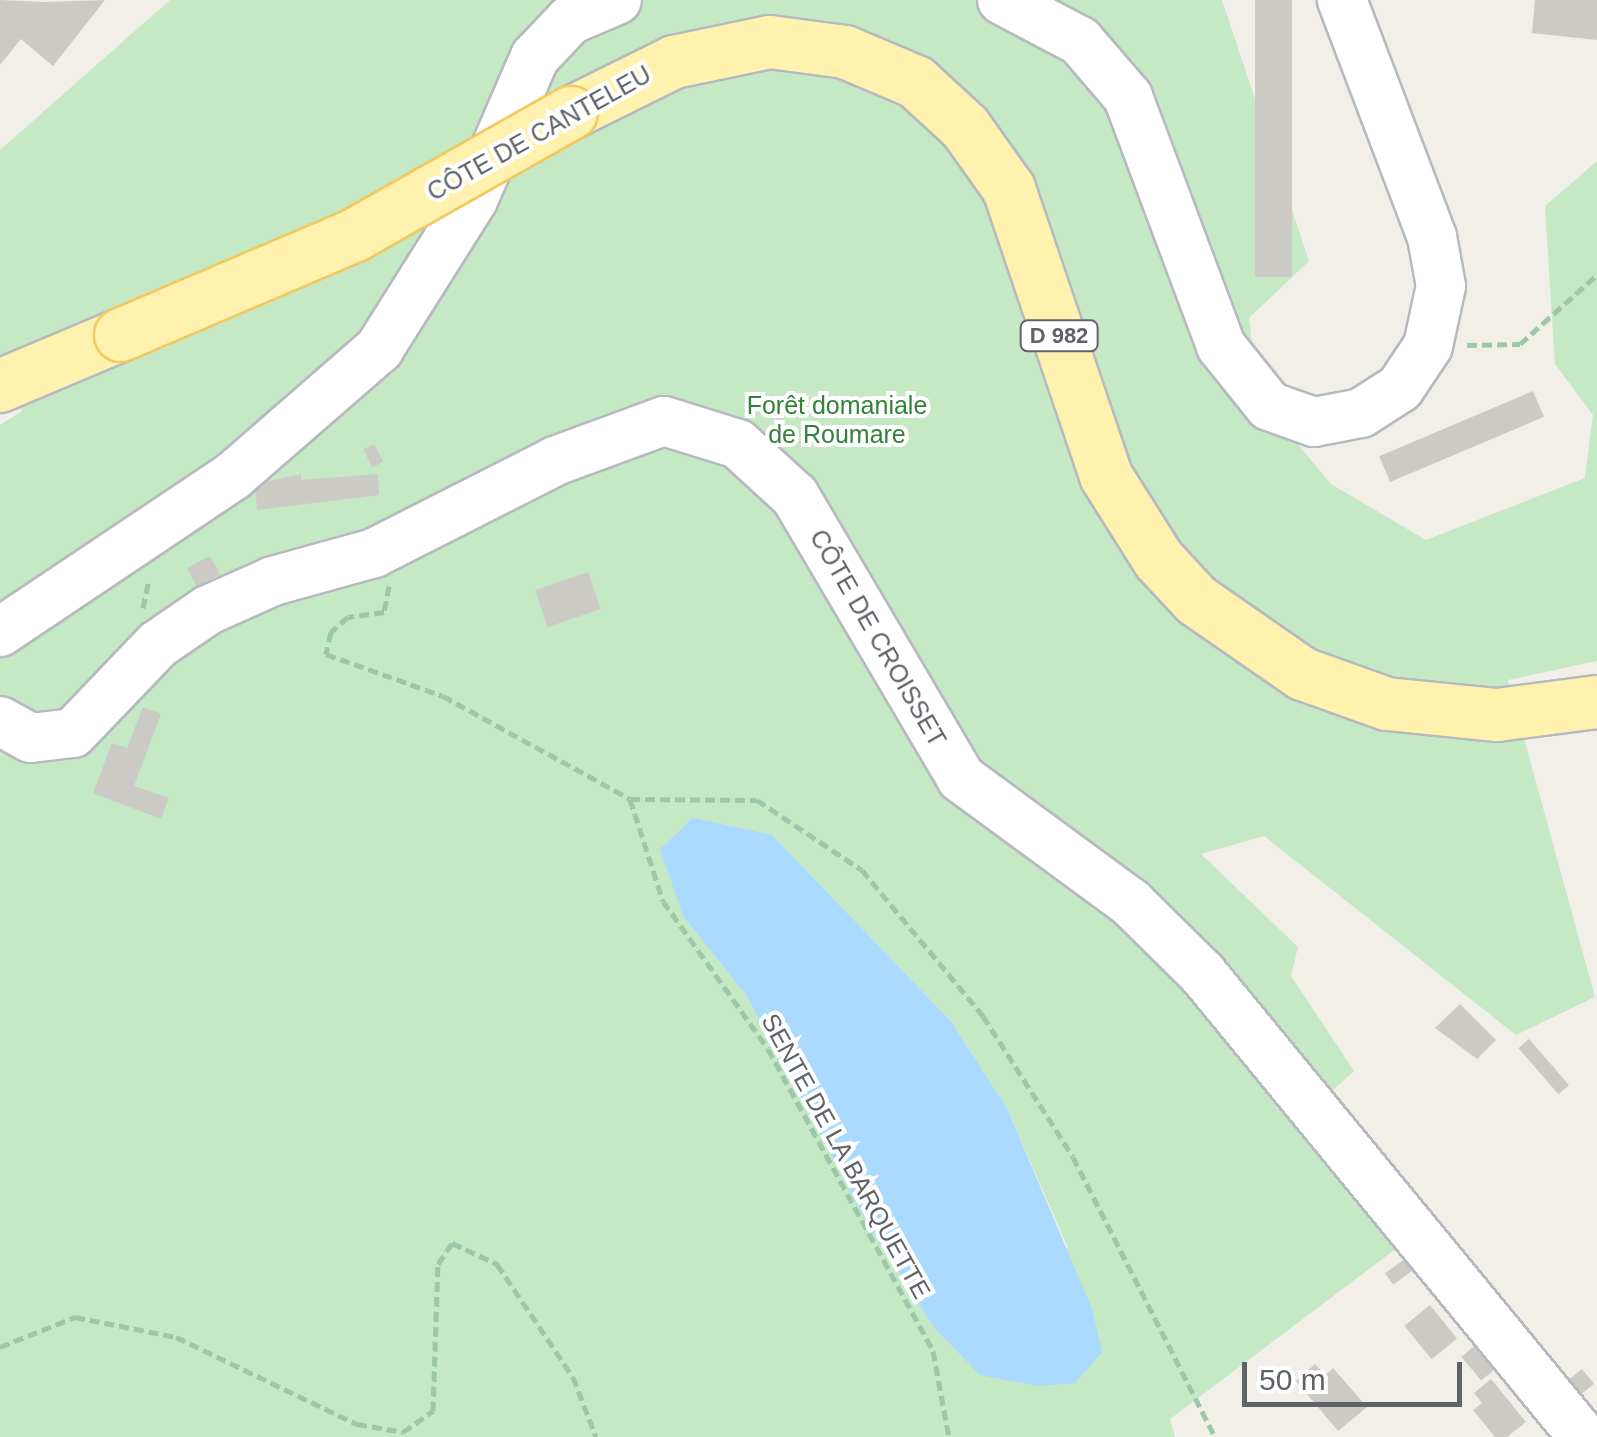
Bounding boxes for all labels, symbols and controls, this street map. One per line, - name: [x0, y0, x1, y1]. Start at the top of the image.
- street label: CÔTE DE CANTELEU: [422, 59, 656, 207]
- road number: D 982: [1019, 319, 1099, 353]
- park label: Forêt domaniale de Roumare: [747, 391, 927, 450]
- street label: CÔTE DE CROISSET: [804, 524, 952, 752]
- street label: SENTE DE LA BARQUETTE: [755, 1008, 937, 1304]
- scale bar: [1247, 1342, 1467, 1404]
- text: 50 m: [1259, 1363, 1326, 1396]

